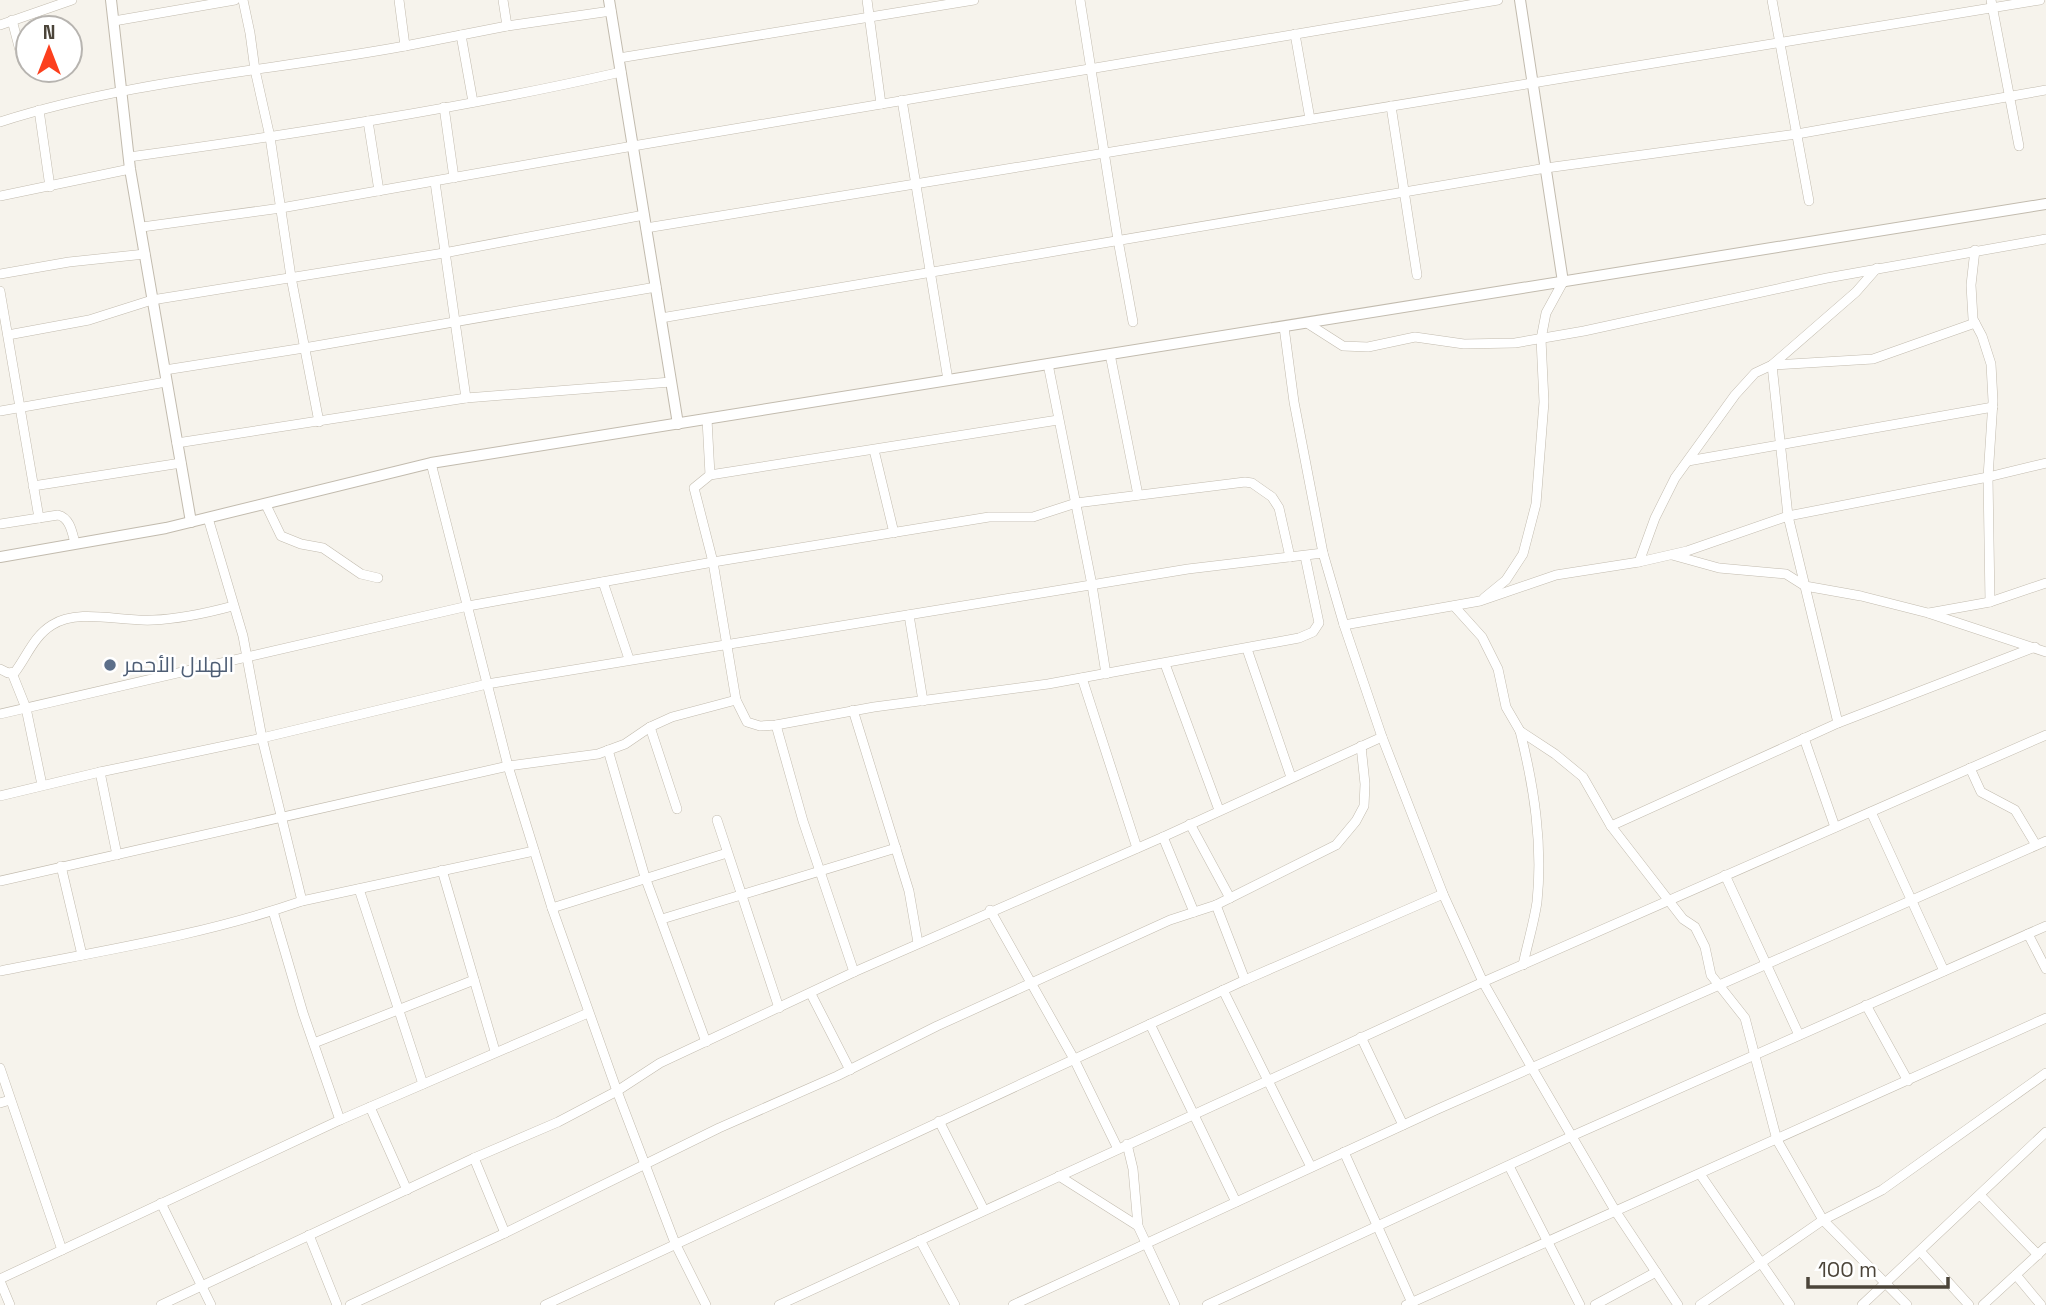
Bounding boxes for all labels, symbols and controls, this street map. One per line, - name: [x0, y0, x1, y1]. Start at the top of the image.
- north arrow: [14, 14, 84, 84]
- text: N: [43, 20, 55, 45]
- place label: الهلال الأحمر: [123, 651, 234, 678]
- marker: الهلال الأحمر: [102, 657, 118, 673]
- scale bar: [1808, 1246, 1948, 1290]
- text: 100 m: [1818, 1256, 1877, 1283]

